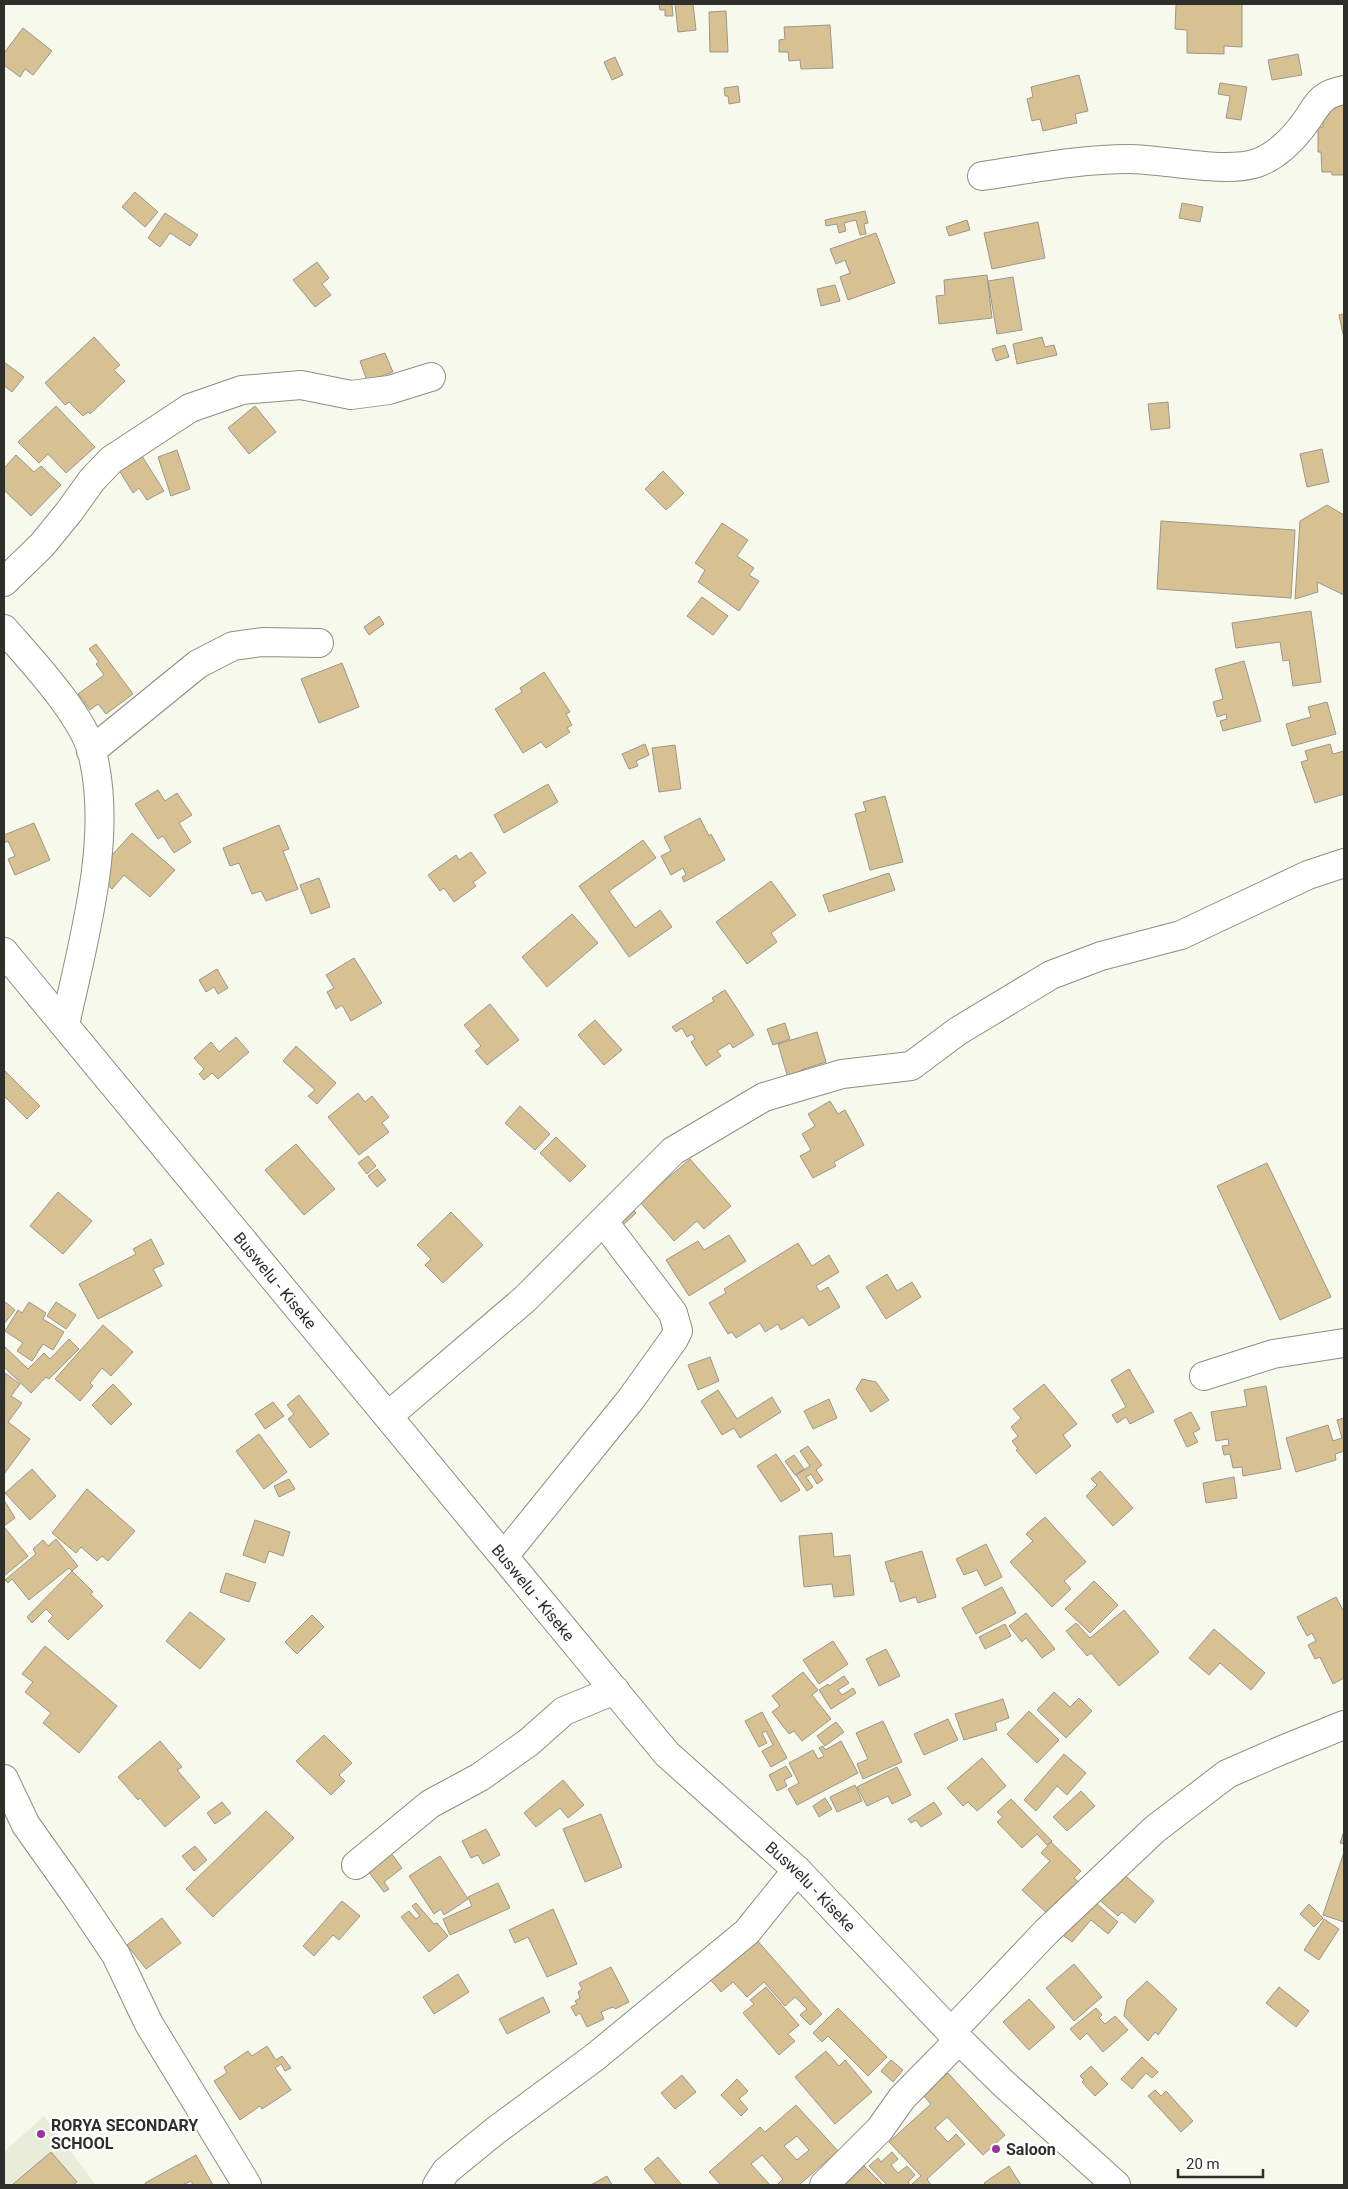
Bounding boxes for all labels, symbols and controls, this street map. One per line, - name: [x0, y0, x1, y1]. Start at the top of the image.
- street label: Buswelu - Kiseke: [230, 1228, 321, 1333]
- street label: Buswelu - Kiseke: [488, 1540, 579, 1645]
- street label: Buswelu - Kiseke: [762, 1837, 860, 1935]
- place label: RORYA SECONDARY SCHOOL: [51, 2116, 198, 2153]
- marker: RORYA SECONDARY SCHOOL: [35, 2128, 47, 2140]
- place label: Saloon: [1006, 2140, 1056, 2159]
- marker: Saloon: [990, 2143, 1002, 2155]
- scale bar: [1178, 2146, 1263, 2178]
- text: 20 m: [1186, 2155, 1220, 2173]

